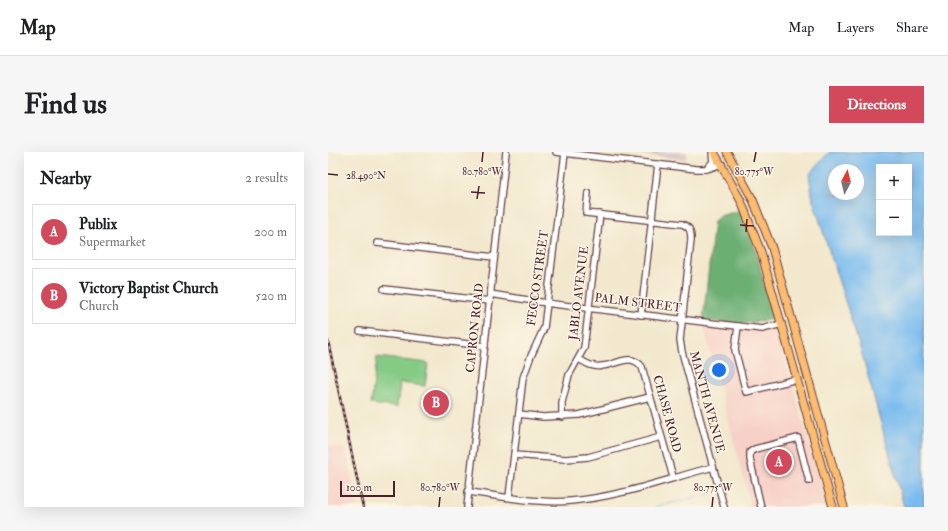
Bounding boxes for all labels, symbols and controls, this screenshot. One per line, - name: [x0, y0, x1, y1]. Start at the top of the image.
- text: Map: [20, 16, 56, 40]
- text: Map: [788, 19, 814, 36]
- text: Layers: [836, 19, 874, 36]
- text: Share: [896, 19, 928, 36]
- button: Directions: [829, 86, 924, 123]
- text: Find us: [24, 87, 107, 122]
- north arrow: [828, 164, 864, 200]
- map controls: [876, 164, 912, 236]
- button: +: [876, 164, 912, 200]
- text: 80.780°W: [462, 166, 503, 178]
- text: 80.775°W: [735, 166, 774, 178]
- text: Nearby: [40, 168, 91, 189]
- text: 2 results: [245, 170, 288, 186]
- text: 28.490°N: [346, 170, 386, 182]
- button: −: [876, 200, 912, 236]
- text: Publix: [79, 215, 117, 234]
- text: A: [50, 224, 58, 240]
- text: 200 m: [254, 224, 287, 240]
- street label: FECCO STREET: [524, 229, 552, 327]
- text: Supermarket: [79, 234, 146, 250]
- street label: JABLO AVENUE: [566, 245, 592, 342]
- text: Victory Baptist Church: [79, 279, 218, 298]
- street label: CAPRON ROAD: [463, 282, 487, 374]
- text: B: [50, 288, 58, 304]
- text: 520 m: [255, 288, 287, 304]
- street label: PALM STREET: [594, 290, 682, 316]
- text: Church: [79, 298, 119, 314]
- street label: MANTH AVENUE: [686, 349, 728, 455]
- your location: [709, 360, 729, 380]
- street label: CHASE ROAD: [649, 374, 685, 455]
- pin: B: [423, 388, 449, 418]
- pin: A: [766, 447, 792, 477]
- scale bar: [340, 479, 395, 498]
- text: 100 m: [346, 481, 372, 494]
- text: 80.780°W: [420, 482, 461, 494]
- text: 80.775°W: [694, 482, 733, 494]

